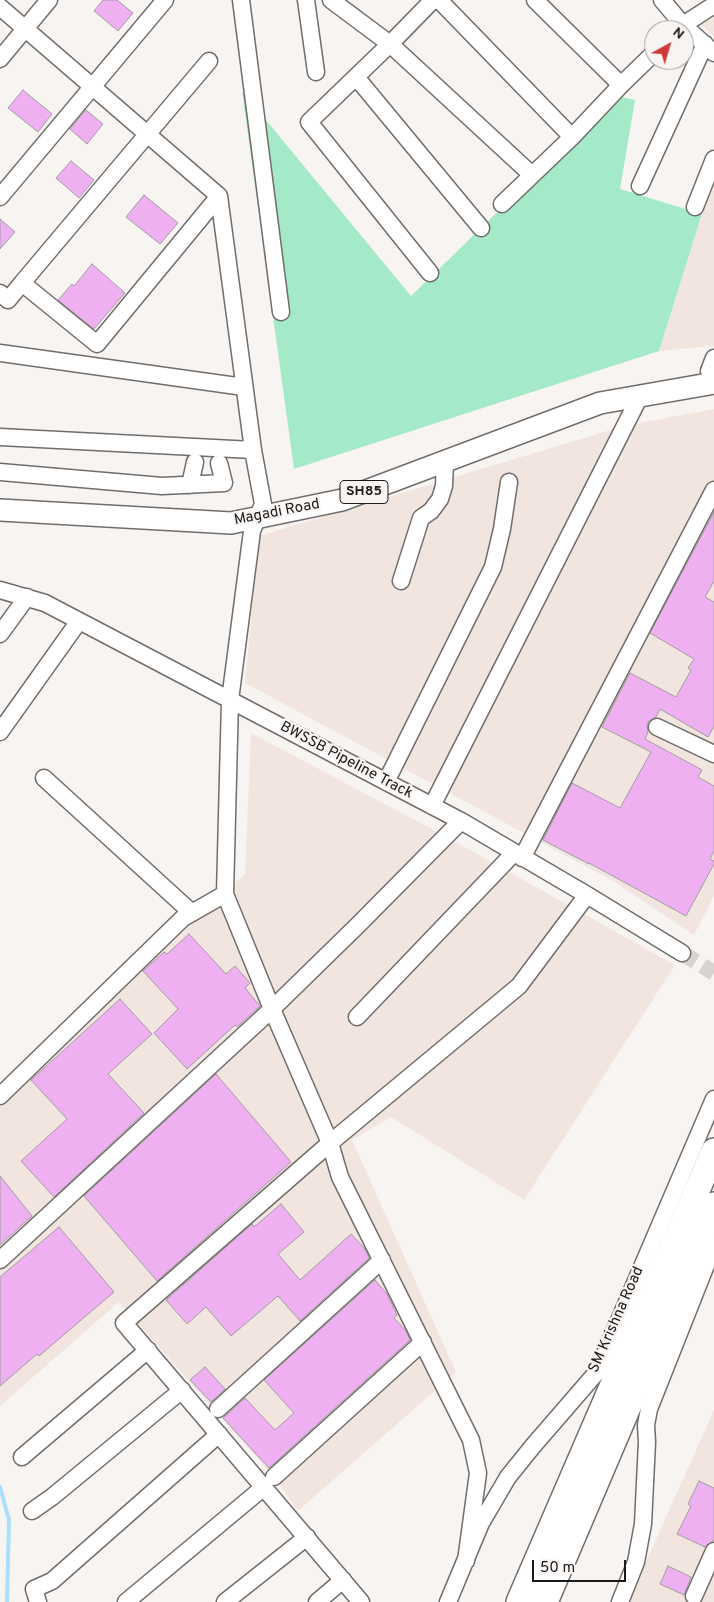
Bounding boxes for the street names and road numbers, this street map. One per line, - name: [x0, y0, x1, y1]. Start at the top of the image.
- road number: SH85: [340, 481, 388, 504]
- street label: Magadi Road: [233, 496, 321, 530]
- street label: BWSSB Pipeline Track: [276, 718, 416, 804]
- street label: SM Krishna Road: [586, 1264, 648, 1376]

